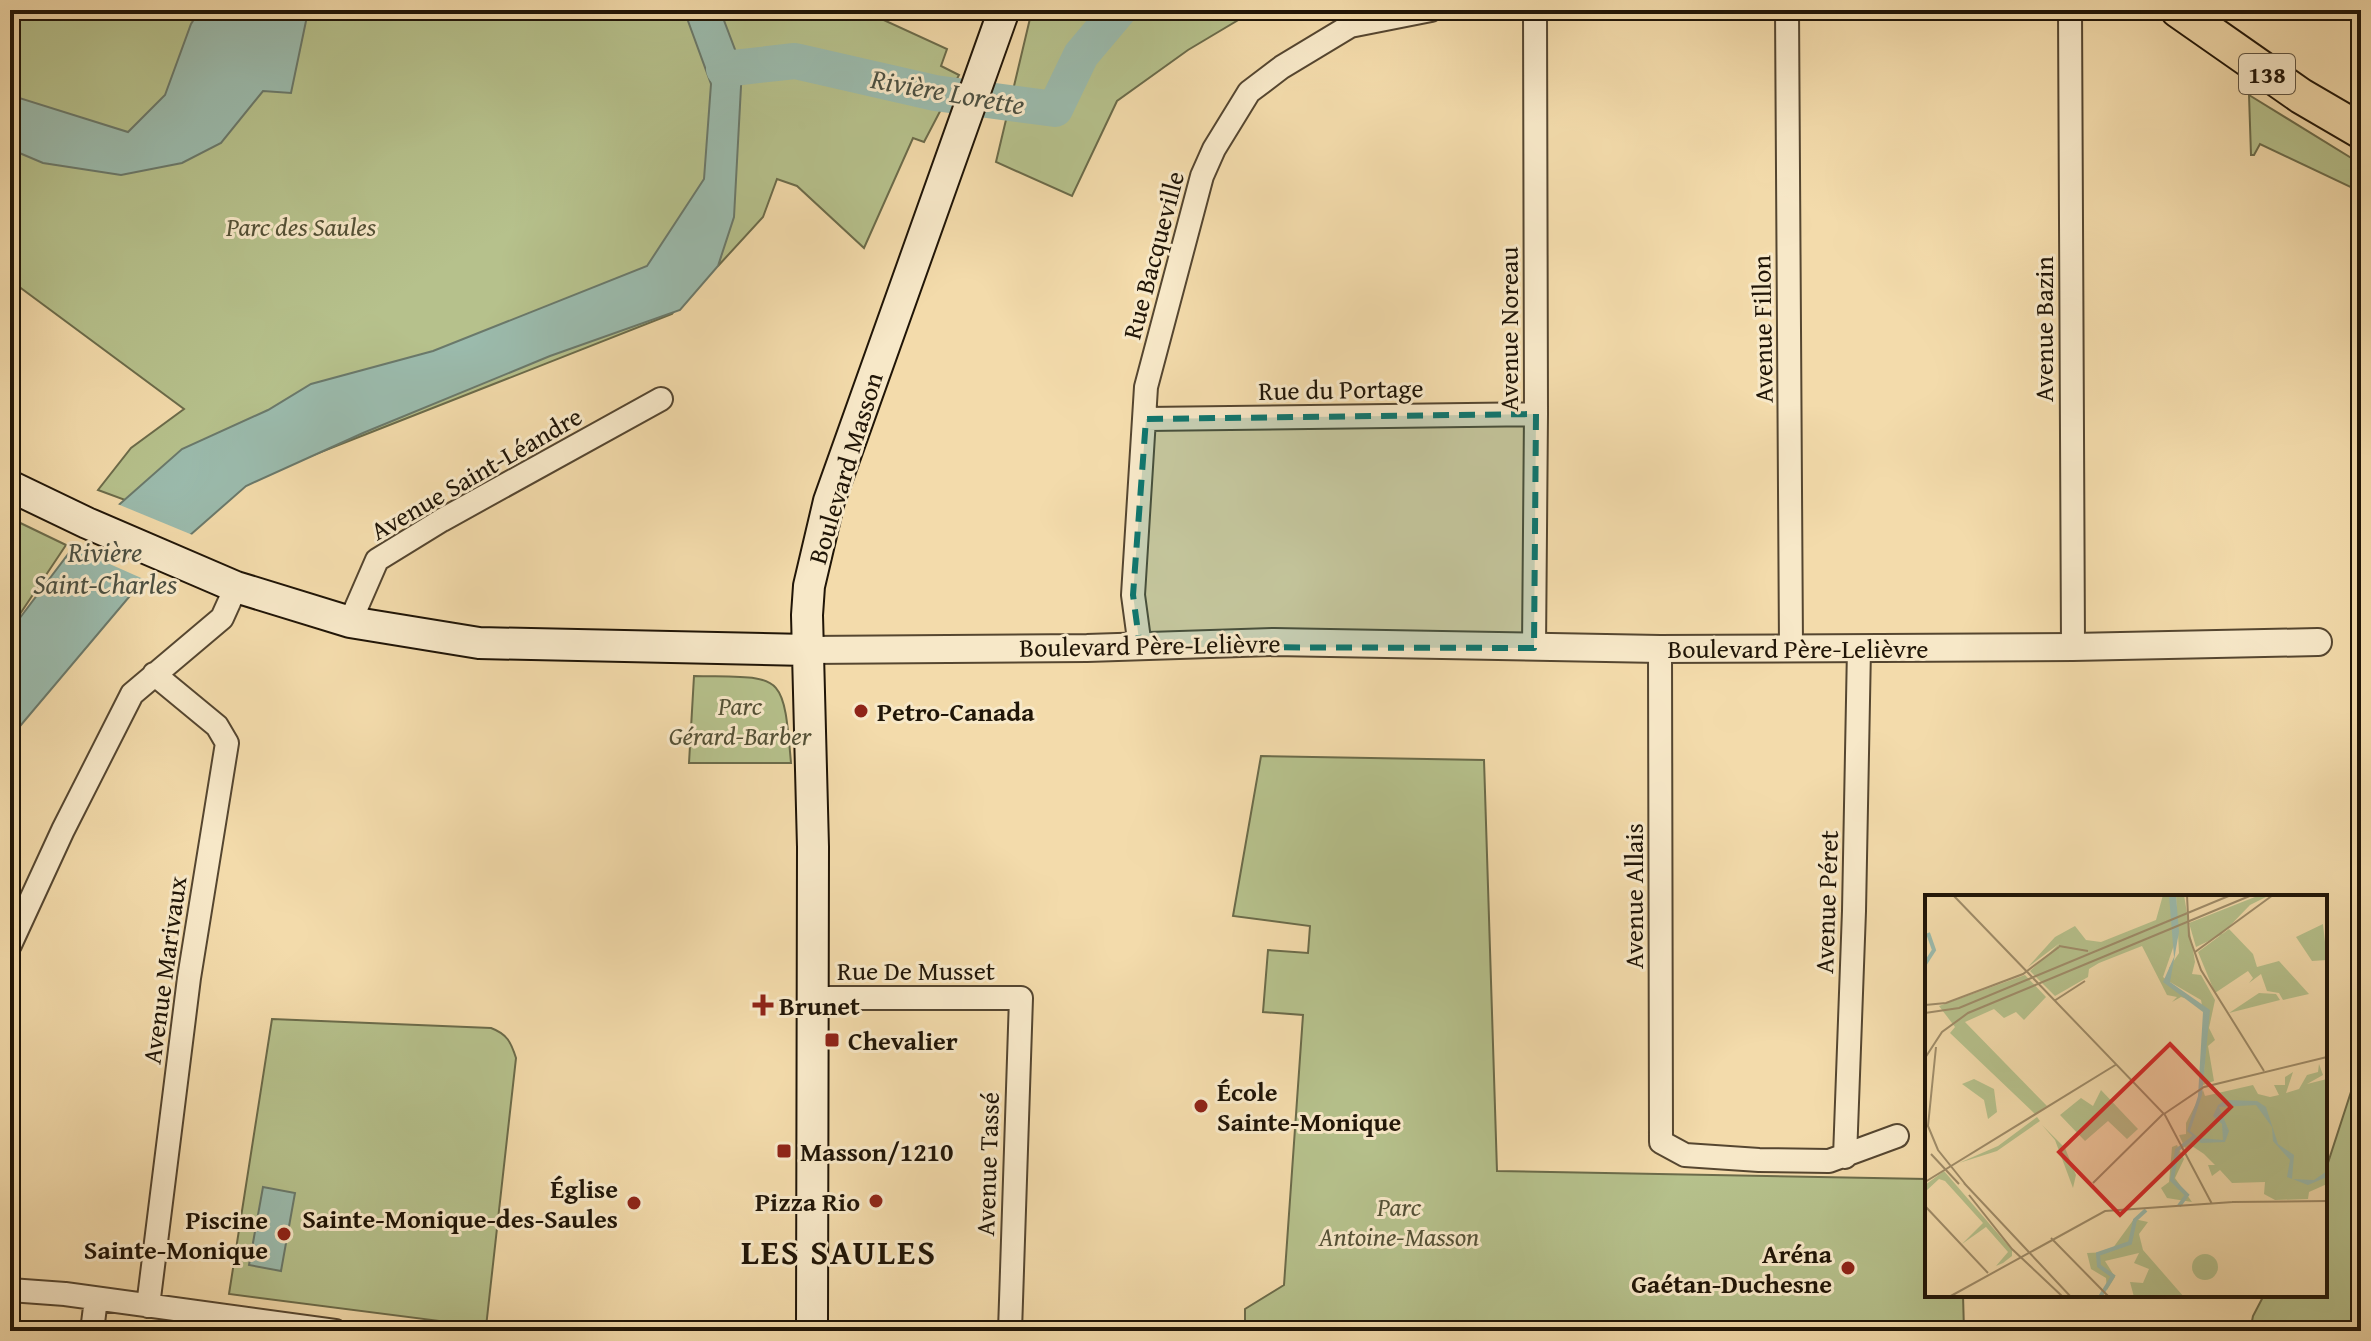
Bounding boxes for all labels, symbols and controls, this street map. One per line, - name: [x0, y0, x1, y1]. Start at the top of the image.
- road number: 138: [2239, 54, 2295, 94]
- water label: Rivière Lorette: [867, 57, 1028, 125]
- street label: Rue Bacqueville: [1112, 167, 1194, 343]
- park label: Parc des Saules: [225, 207, 377, 246]
- street label: Avenue Noreau: [1489, 247, 1528, 411]
- street label: Avenue Fillon: [1741, 254, 1783, 403]
- street label: Avenue Bazin: [2024, 256, 2063, 402]
- street label: Boulevard Masson: [797, 367, 893, 569]
- street label: Rue du Portage: [1258, 368, 1424, 410]
- street label: Avenue Saint-Léandre: [363, 396, 589, 550]
- water label: Rivière Saint-Charles: [33, 531, 177, 604]
- street label: Boulevard Père-Lelièvre: [1019, 623, 1281, 667]
- street label: Boulevard Père-Lelièvre: [1667, 629, 1929, 668]
- park label: Parc Gérard-Barber: [669, 686, 813, 755]
- place label: Petro-Canada: [877, 692, 1035, 731]
- marker: Petro-Canada: [852, 702, 870, 720]
- street label: Avenue Allais: [1614, 823, 1653, 969]
- street label: Avenue Péret: [1804, 830, 1848, 974]
- street label: Avenue Marivaux: [132, 873, 197, 1066]
- inset map: [1925, 895, 2327, 1297]
- street label: Rue De Musset: [837, 951, 995, 990]
- place label: Brunet: [779, 986, 860, 1025]
- marker: Brunet: [754, 996, 772, 1014]
- place label: Chevalier: [848, 1021, 958, 1060]
- marker: Chevalier: [823, 1031, 841, 1049]
- place label: École Sainte-Monique: [1217, 1072, 1401, 1141]
- street label: Avenue Tassé: [965, 1091, 1009, 1237]
- marker: École Sainte-Monique: [1192, 1097, 1210, 1115]
- place label: Masson/1210: [800, 1132, 954, 1171]
- marker: Masson/1210: [775, 1142, 793, 1160]
- place label: Église Sainte-Monique-des-Saules: [302, 1169, 618, 1238]
- place label: Pizza Rio: [755, 1182, 860, 1221]
- park label: Parc Antoine-Masson: [1318, 1187, 1479, 1256]
- marker: Pizza Rio: [867, 1192, 885, 1210]
- marker: Église Sainte-Monique-des-Saules: [625, 1194, 643, 1212]
- place label: Piscine Sainte-Monique: [84, 1200, 268, 1269]
- marker: Piscine Sainte-Monique: [275, 1225, 293, 1243]
- district label: LES SAULES: [741, 1227, 937, 1276]
- place label: Aréna Gaétan-Duchesne: [1631, 1234, 1833, 1303]
- marker: Aréna Gaétan-Duchesne: [1839, 1259, 1857, 1277]

